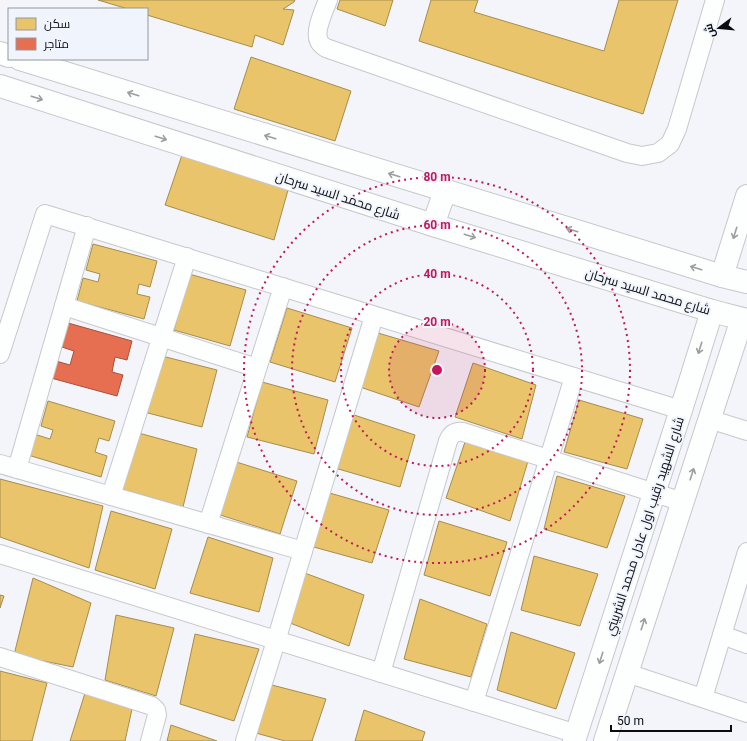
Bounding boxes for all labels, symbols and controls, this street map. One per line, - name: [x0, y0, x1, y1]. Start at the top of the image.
- legend: [8, 8, 148, 60]
- north arrow: [699, 8, 739, 48]
- text: سكن: [44, 17, 70, 31]
- text: ش: [702, 22, 718, 39]
- text: متاجر: [43, 37, 69, 51]
- one-way arrow: [126, 90, 139, 97]
- one-way arrow: [30, 95, 43, 102]
- one-way arrow: [264, 133, 277, 140]
- one-way arrow: [154, 135, 167, 142]
- street label: شارع محمد السيد سرحان: [273, 168, 402, 224]
- text: 80 m: [423, 170, 451, 184]
- one-way arrow: [388, 171, 401, 178]
- text: 60 m: [423, 218, 451, 232]
- one-way arrow: [566, 225, 578, 233]
- one-way arrow: [731, 227, 738, 240]
- one-way arrow: [463, 233, 476, 240]
- one-way arrow: [690, 263, 702, 271]
- street label: شارع محمد السيد سرحان: [583, 265, 712, 319]
- text: 40 m: [423, 267, 451, 281]
- text: 20 m: [423, 315, 451, 329]
- one-way arrow: [696, 341, 703, 354]
- centre of rings: [430, 363, 444, 377]
- street label: شارع الشهيد رقيب اول عادل محمد الشربيني: [602, 415, 690, 638]
- one-way arrow: [689, 467, 696, 480]
- one-way arrow: [640, 618, 647, 631]
- one-way arrow: [597, 652, 604, 665]
- scale bar: [611, 707, 731, 733]
- text: 50 m: [617, 714, 644, 728]

